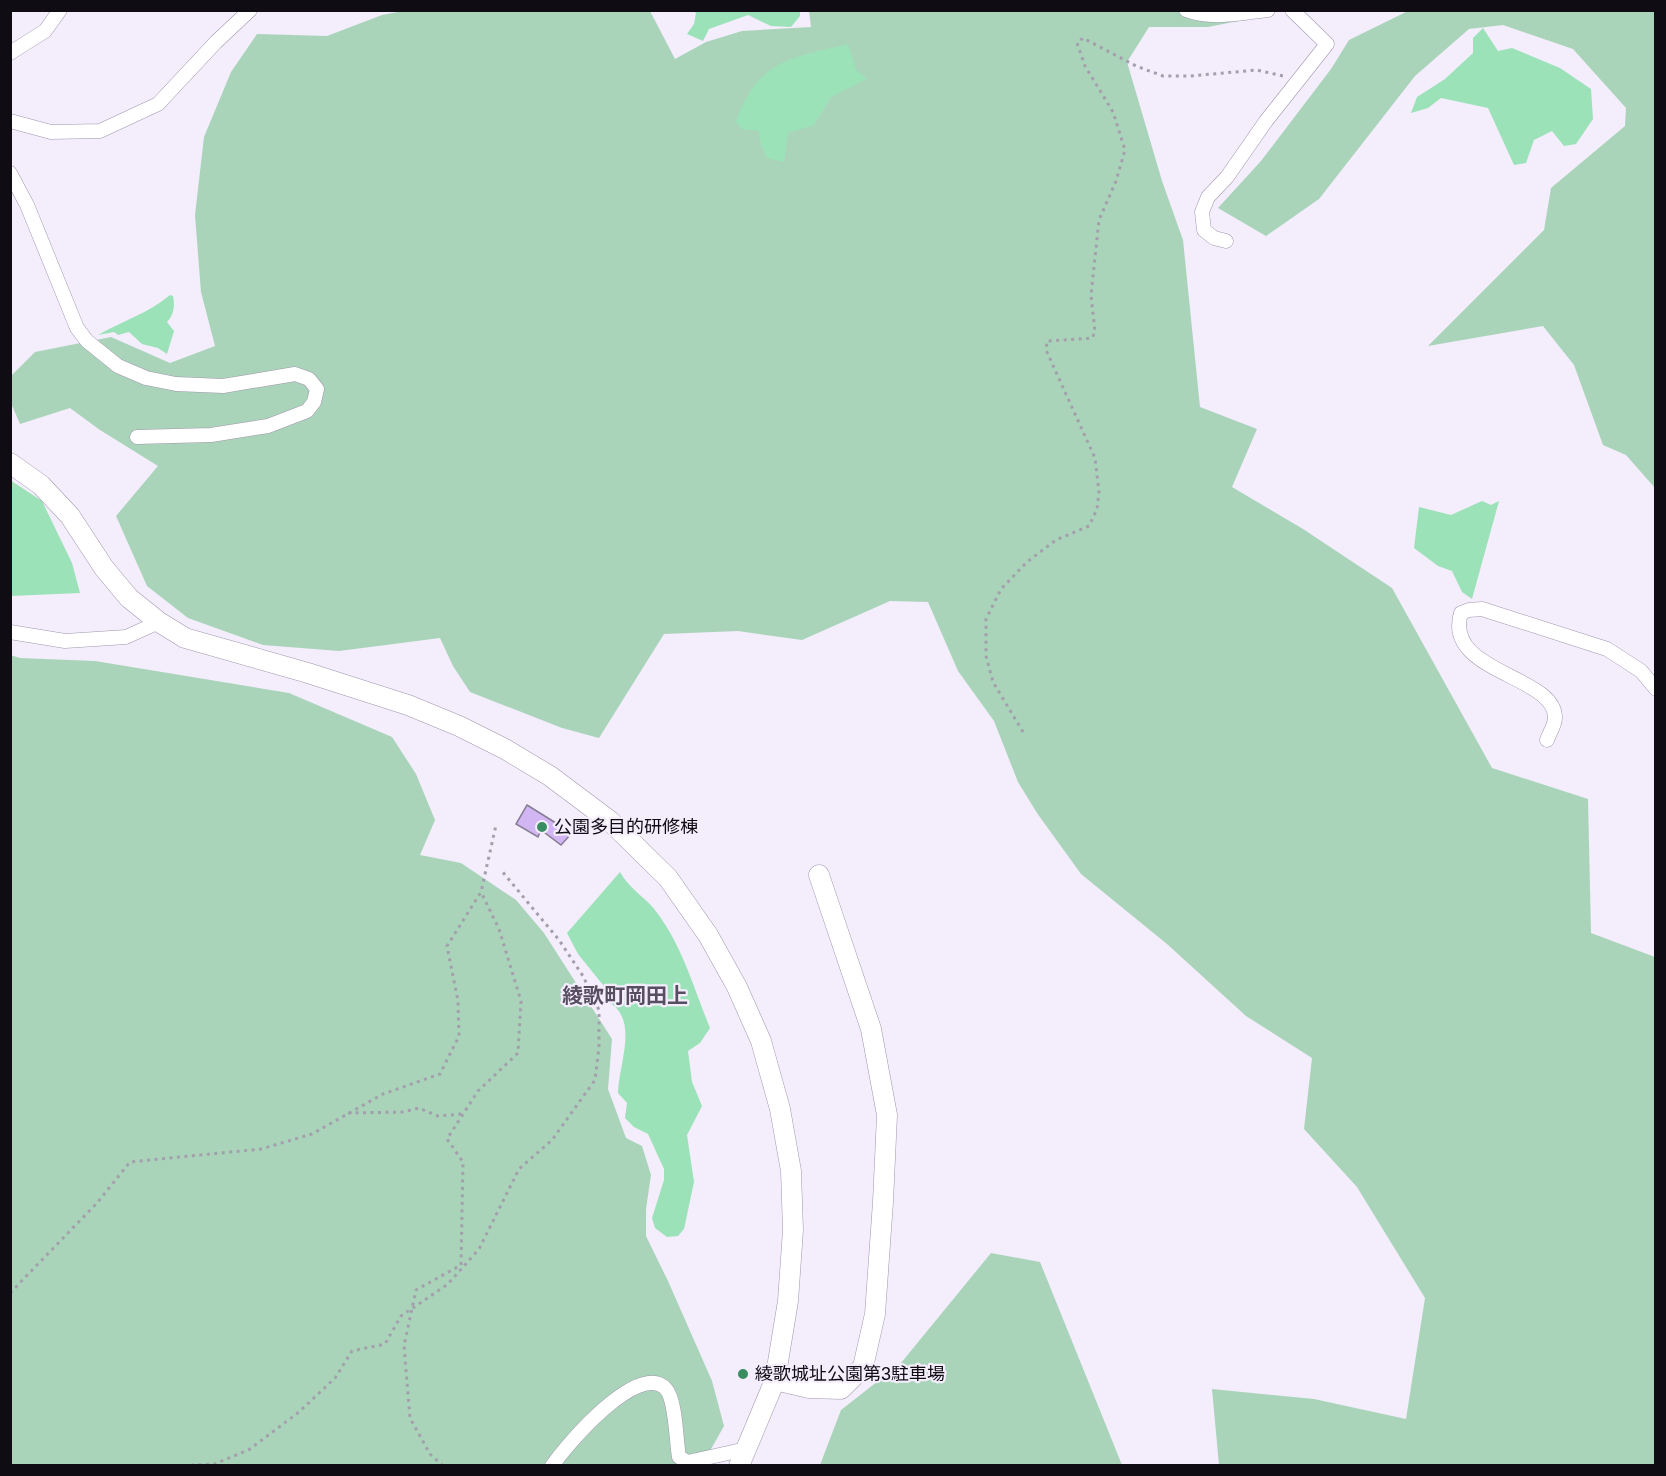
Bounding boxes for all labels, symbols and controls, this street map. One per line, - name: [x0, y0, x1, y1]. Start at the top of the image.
- place label: 公園多目的研修棟: [554, 817, 698, 837]
- marker: 公園多目的研修棟: [535, 820, 549, 834]
- district label: 綾歌町岡田上: [562, 984, 688, 1007]
- place label: 綾歌城址公園第3駐車場: [755, 1364, 945, 1384]
- marker: 綾歌城址公園第3駐車場: [736, 1367, 750, 1381]

